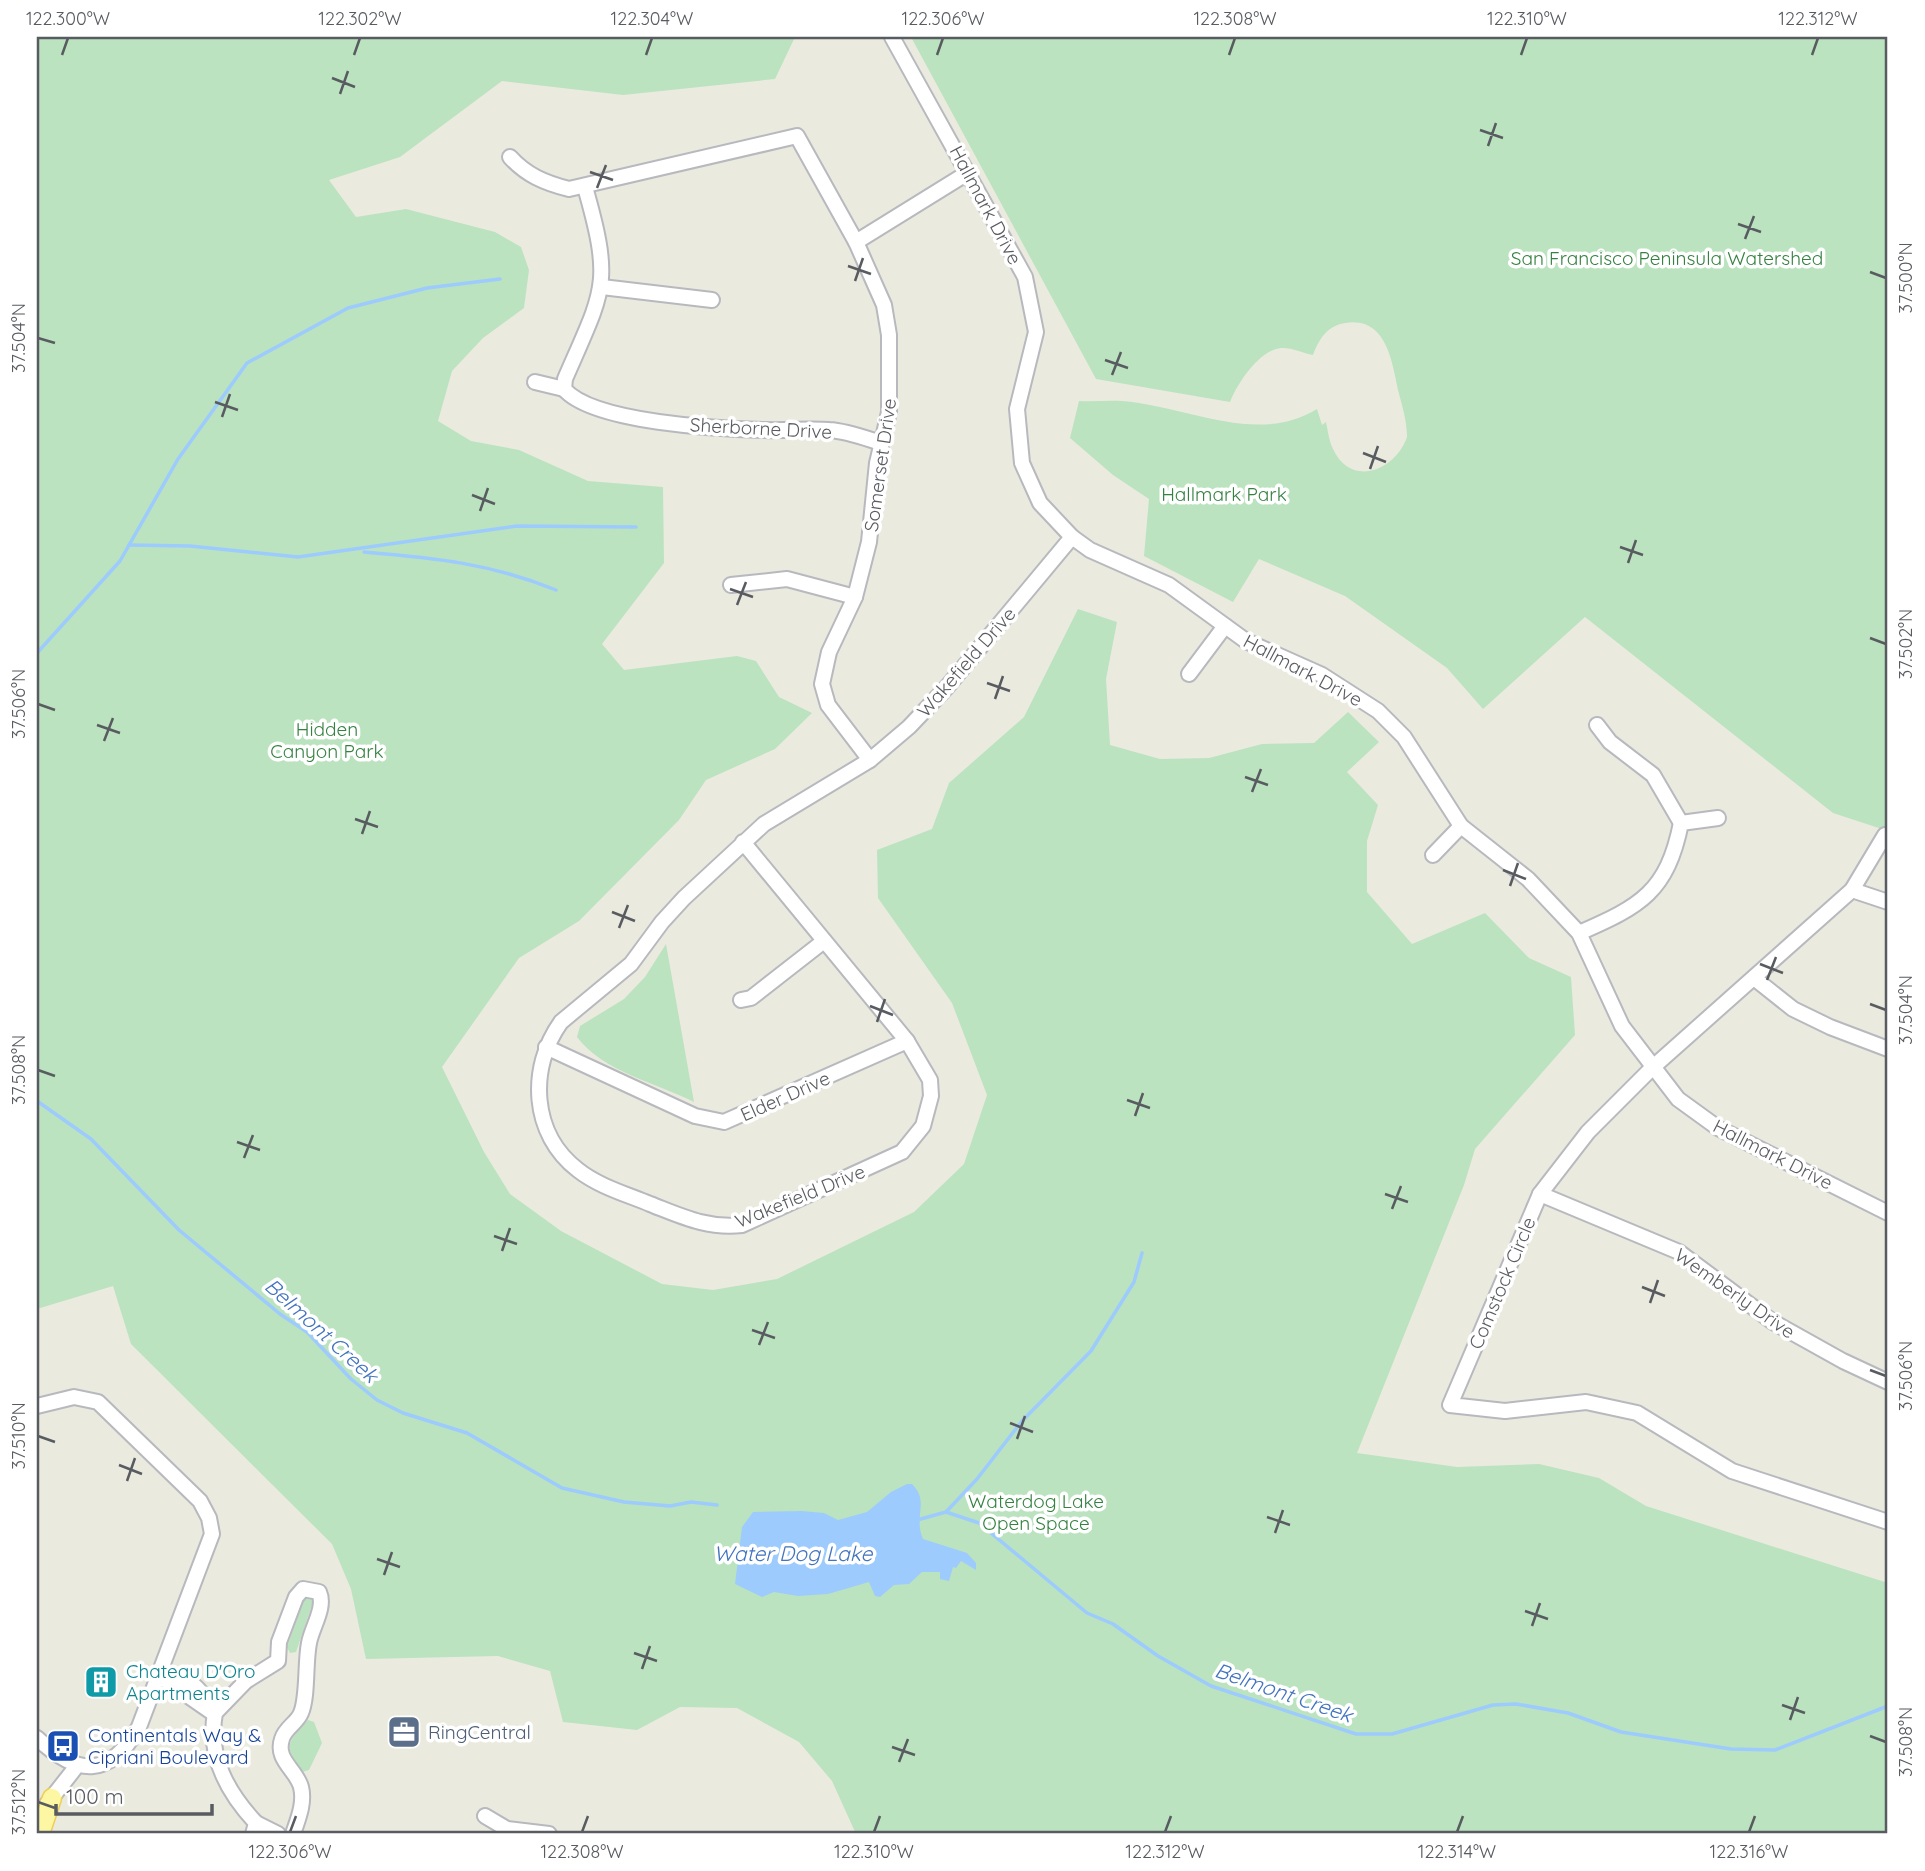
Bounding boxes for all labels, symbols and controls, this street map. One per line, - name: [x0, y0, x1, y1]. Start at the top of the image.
- text: 122.300°W: [26, 7, 110, 30]
- text: 122.302°W: [318, 7, 402, 30]
- text: 122.304°W: [611, 7, 693, 30]
- text: 122.306°W: [901, 7, 985, 30]
- text: 122.308°W: [1193, 7, 1277, 30]
- text: 122.310°W: [1487, 7, 1567, 30]
- text: 122.312°W: [1778, 7, 1858, 30]
- street label: Hallmark Drive: [945, 141, 1027, 269]
- text: 37.500°N: [1894, 242, 1917, 314]
- park label: San Francisco Peninsula Watershed: [1511, 246, 1823, 270]
- text: 37.504°N: [7, 303, 30, 373]
- street label: Somerset Drive: [859, 397, 901, 533]
- street label: Sherborne Drive: [689, 412, 833, 444]
- park label: Hallmark Park: [1161, 482, 1287, 506]
- street label: Wakefield Drive: [912, 602, 1020, 722]
- text: 37.502°N: [1894, 609, 1917, 679]
- street label: Hallmark Drive: [1239, 629, 1367, 711]
- text: 37.506°N: [7, 669, 30, 739]
- park label: Hidden Canyon Park: [270, 717, 384, 763]
- text: 37.504°N: [1894, 975, 1917, 1045]
- text: 37.508°N: [7, 1035, 30, 1105]
- street label: Elder Drive: [737, 1066, 833, 1126]
- street label: Hallmark Drive: [1709, 1114, 1837, 1194]
- street label: Wakefield Drive: [731, 1159, 869, 1233]
- street label: Comstock Circle: [1463, 1213, 1541, 1353]
- street label: Wemberly Drive: [1670, 1243, 1800, 1343]
- water label: Belmont Creek: [260, 1272, 385, 1389]
- text: 37.506°N: [1894, 1341, 1917, 1411]
- text: 37.510°N: [7, 1402, 30, 1470]
- park label: Waterdog Lake Open Space: [968, 1489, 1104, 1535]
- water label: Water Dog Lake: [714, 1540, 874, 1566]
- water label: Belmont Creek: [1212, 1656, 1358, 1728]
- place label: Chateau D'Oro Apartments: [126, 1659, 255, 1705]
- building icon: Chateau D'Oro Apartments: [82, 1663, 120, 1701]
- text: 37.508°N: [1894, 1707, 1917, 1777]
- office icon: RingCentral: [385, 1713, 423, 1751]
- place label: RingCentral: [428, 1720, 531, 1744]
- place label: Continentals Way & Cipriani Boulevard: [88, 1723, 261, 1769]
- bus stop icon: Continentals Way & Cipriani Boulevard: [44, 1727, 82, 1765]
- text: 37.512°N: [7, 1769, 30, 1835]
- scale bar: [56, 1773, 212, 1817]
- text: 100 m: [66, 1783, 124, 1809]
- text: 122.306°W: [248, 1840, 332, 1863]
- text: 122.308°W: [540, 1840, 624, 1863]
- text: 122.310°W: [834, 1840, 914, 1863]
- text: 122.312°W: [1125, 1840, 1205, 1863]
- text: 122.314°W: [1418, 1840, 1496, 1863]
- text: 122.316°W: [1709, 1840, 1789, 1863]

